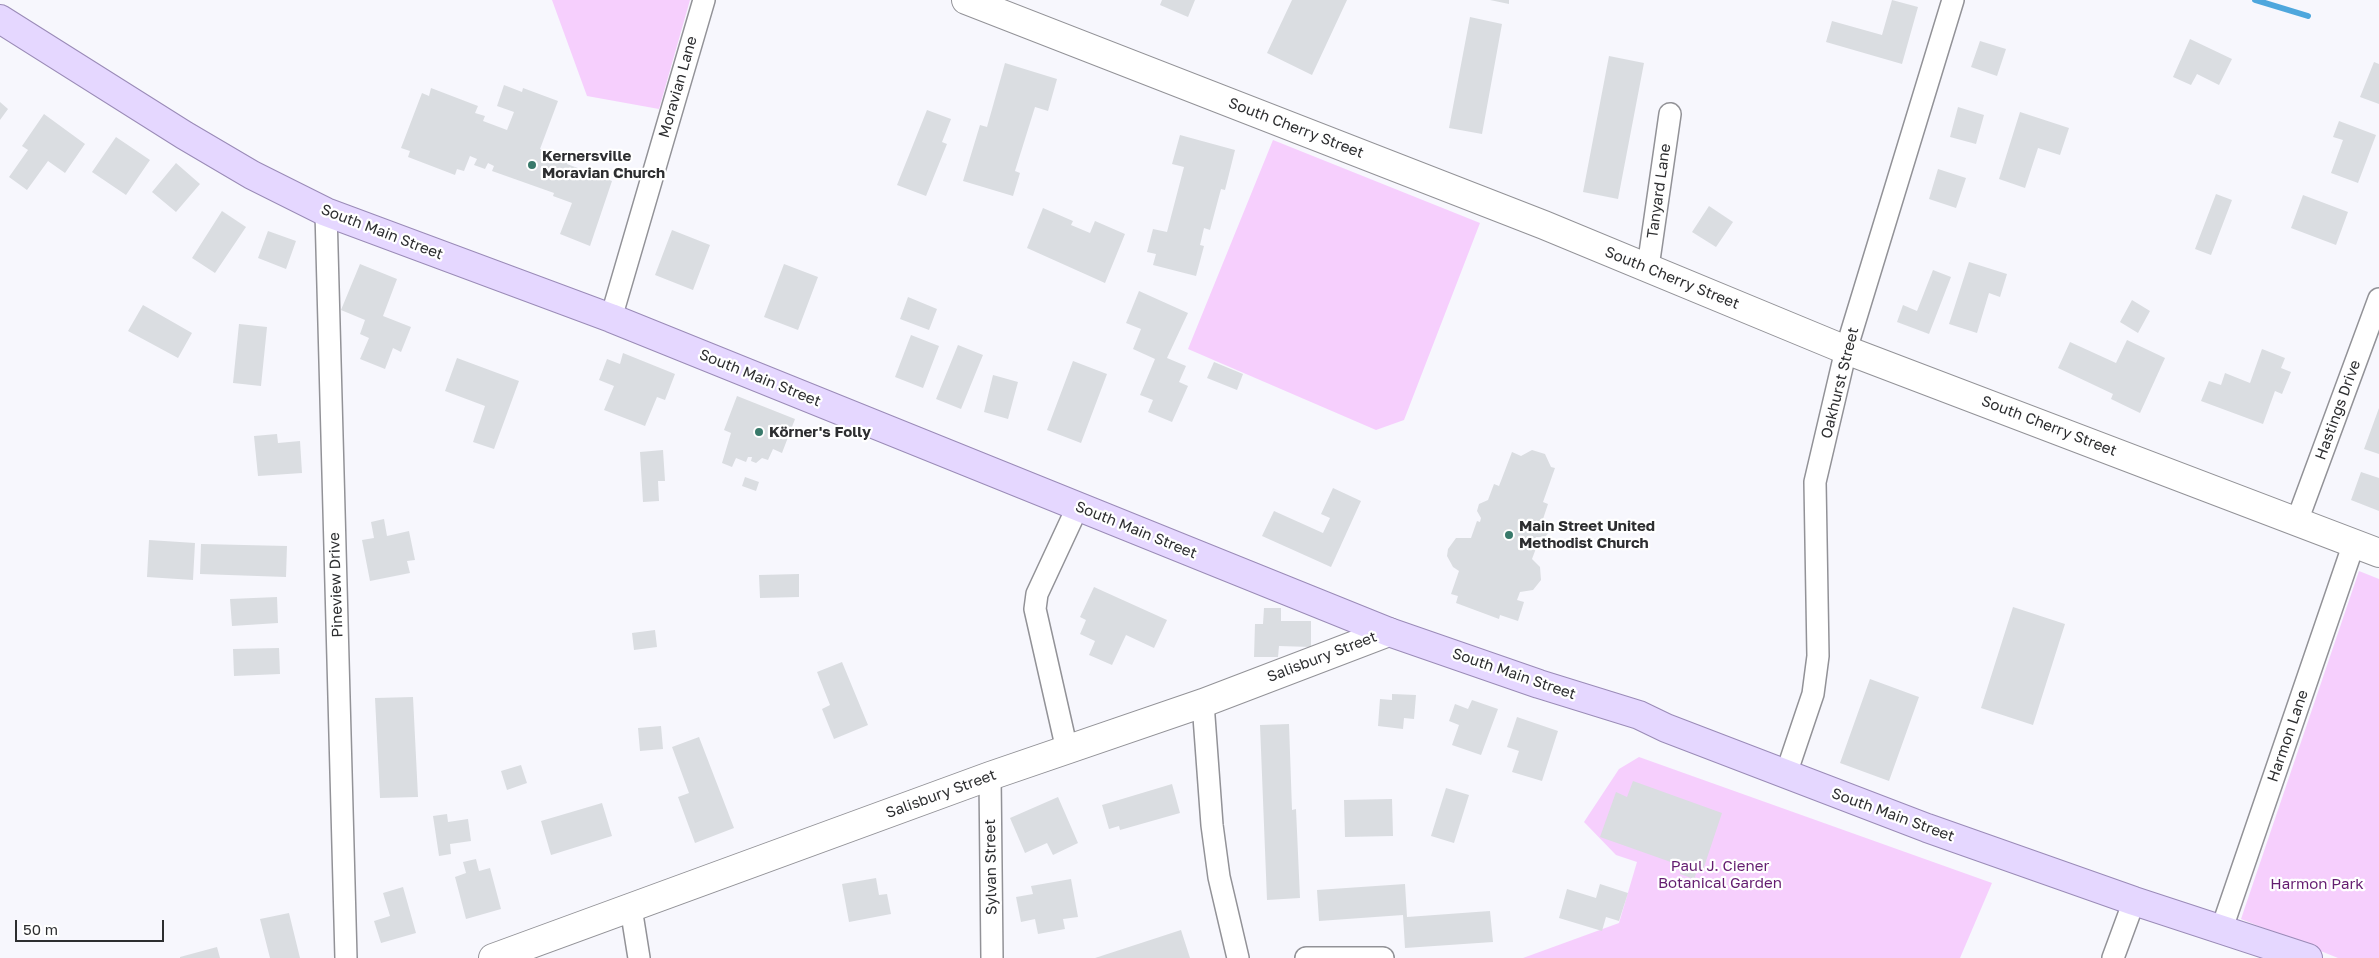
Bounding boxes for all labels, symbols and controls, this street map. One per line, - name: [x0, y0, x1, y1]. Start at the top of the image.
- street label: Moravian Lane: [655, 34, 701, 140]
- street label: South Cherry Street: [1226, 94, 1366, 162]
- street label: Tanyard Lane: [1643, 142, 1675, 240]
- place label: Kernersville Moravian Church: [542, 147, 665, 182]
- marker: Kernersville Moravian Church: [526, 159, 538, 171]
- street label: South Main Street: [318, 200, 446, 264]
- street label: South Cherry Street: [1602, 243, 1742, 313]
- street label: Oakhurst Street: [1817, 325, 1863, 441]
- street label: South Main Street: [697, 345, 823, 411]
- street label: Hastings Drive: [2312, 358, 2364, 462]
- street label: South Cherry Street: [1979, 392, 2119, 460]
- place label: Körner's Folly: [769, 423, 871, 441]
- marker: Körner's Folly: [753, 426, 765, 438]
- street label: South Main Street: [1073, 497, 1199, 563]
- place label: Main Street United Methodist Church: [1519, 517, 1655, 552]
- marker: Main Street United Methodist Church: [1503, 529, 1515, 541]
- street label: Pineview Drive: [325, 532, 347, 638]
- street label: Salisbury Street: [1265, 628, 1379, 686]
- street label: South Main Street: [1450, 644, 1578, 704]
- street label: Harmon Lane: [2264, 688, 2312, 784]
- street label: Salisbury Street: [883, 766, 999, 822]
- street label: South Main Street: [1829, 784, 1957, 846]
- street label: Sylvan Street: [981, 819, 1001, 915]
- park label: Paul J. Ciener Botanical Garden: [1658, 857, 1782, 892]
- park label: Harmon Park: [2270, 875, 2364, 893]
- scale bar: [18, 910, 166, 942]
- text: 50 m: [23, 920, 58, 938]

